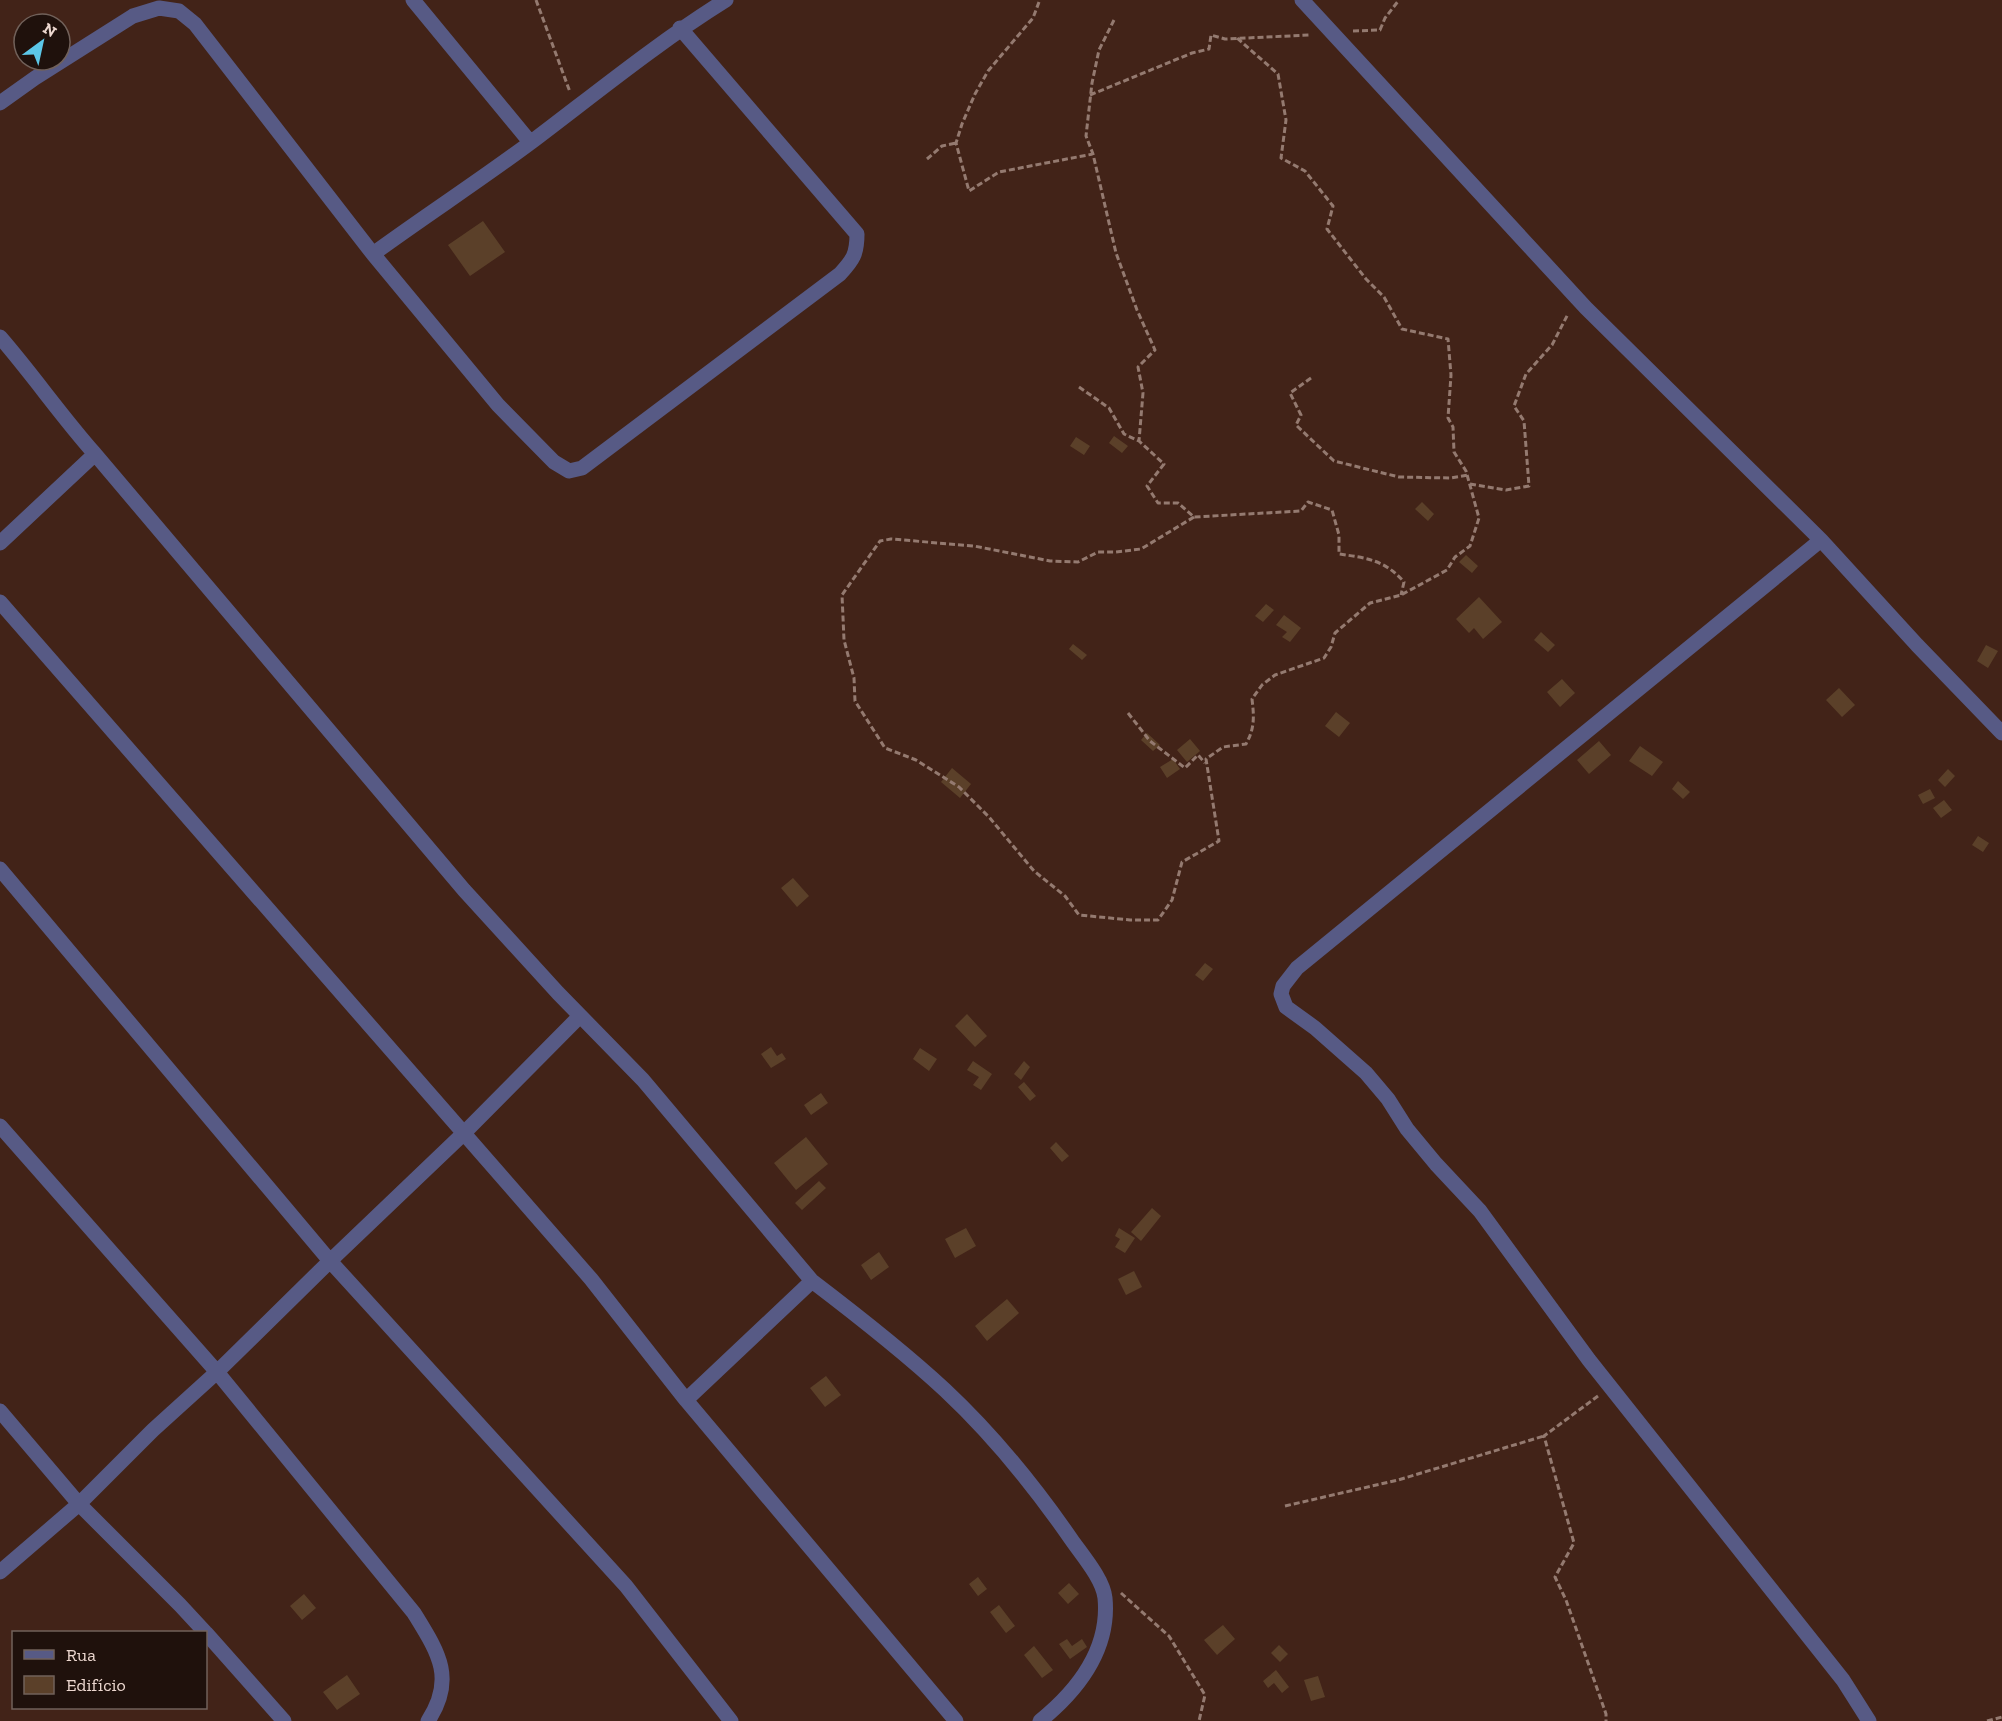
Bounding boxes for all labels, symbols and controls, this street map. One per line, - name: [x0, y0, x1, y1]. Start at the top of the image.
- north arrow: [12, 12, 72, 72]
- text: N: [40, 19, 60, 41]
- legend: [12, 1631, 207, 1709]
- text: Rua: [66, 1644, 96, 1666]
- text: Edifício: [66, 1674, 126, 1696]

